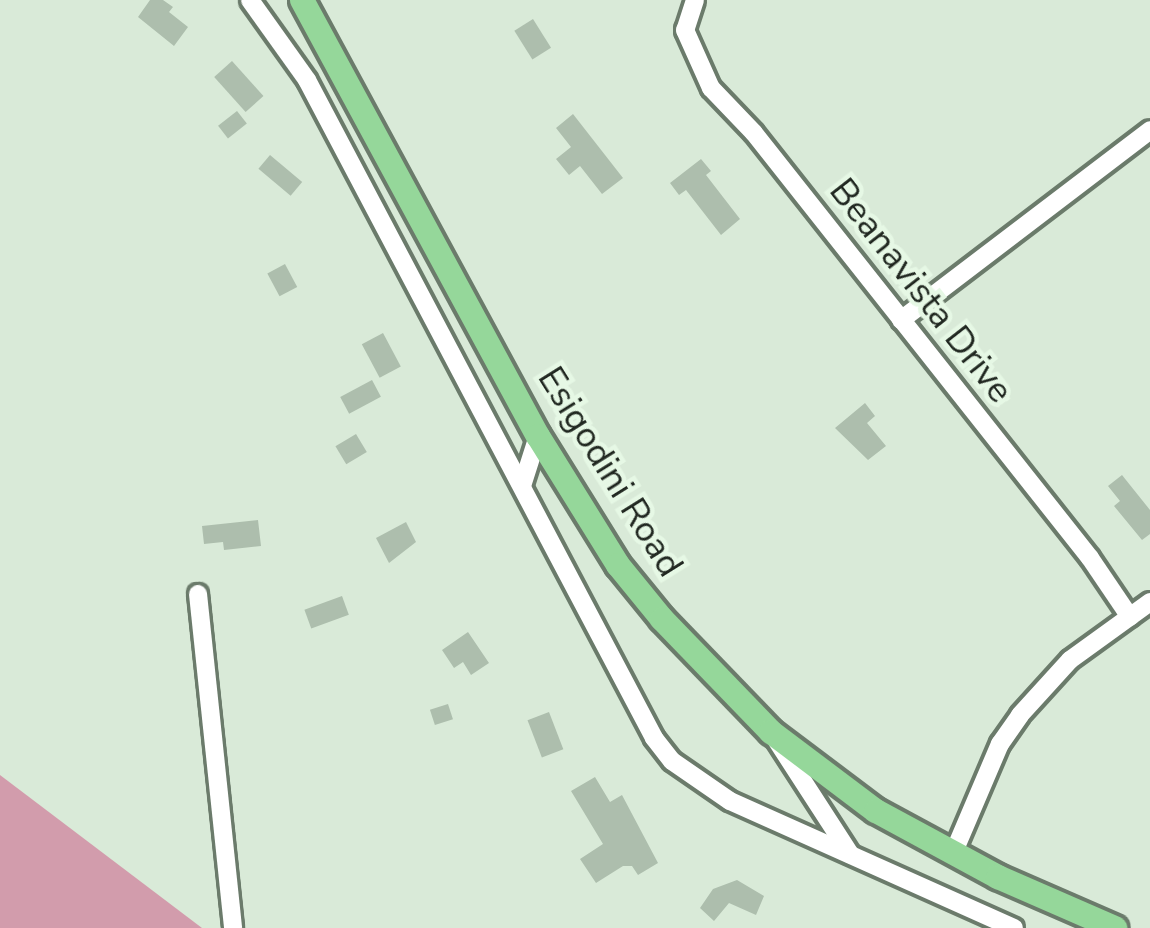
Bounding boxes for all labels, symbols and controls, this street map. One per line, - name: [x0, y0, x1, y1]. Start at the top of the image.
- street label: Beanavista Drive: [820, 170, 1022, 412]
- street label: Esigodini Road: [528, 359, 692, 585]

